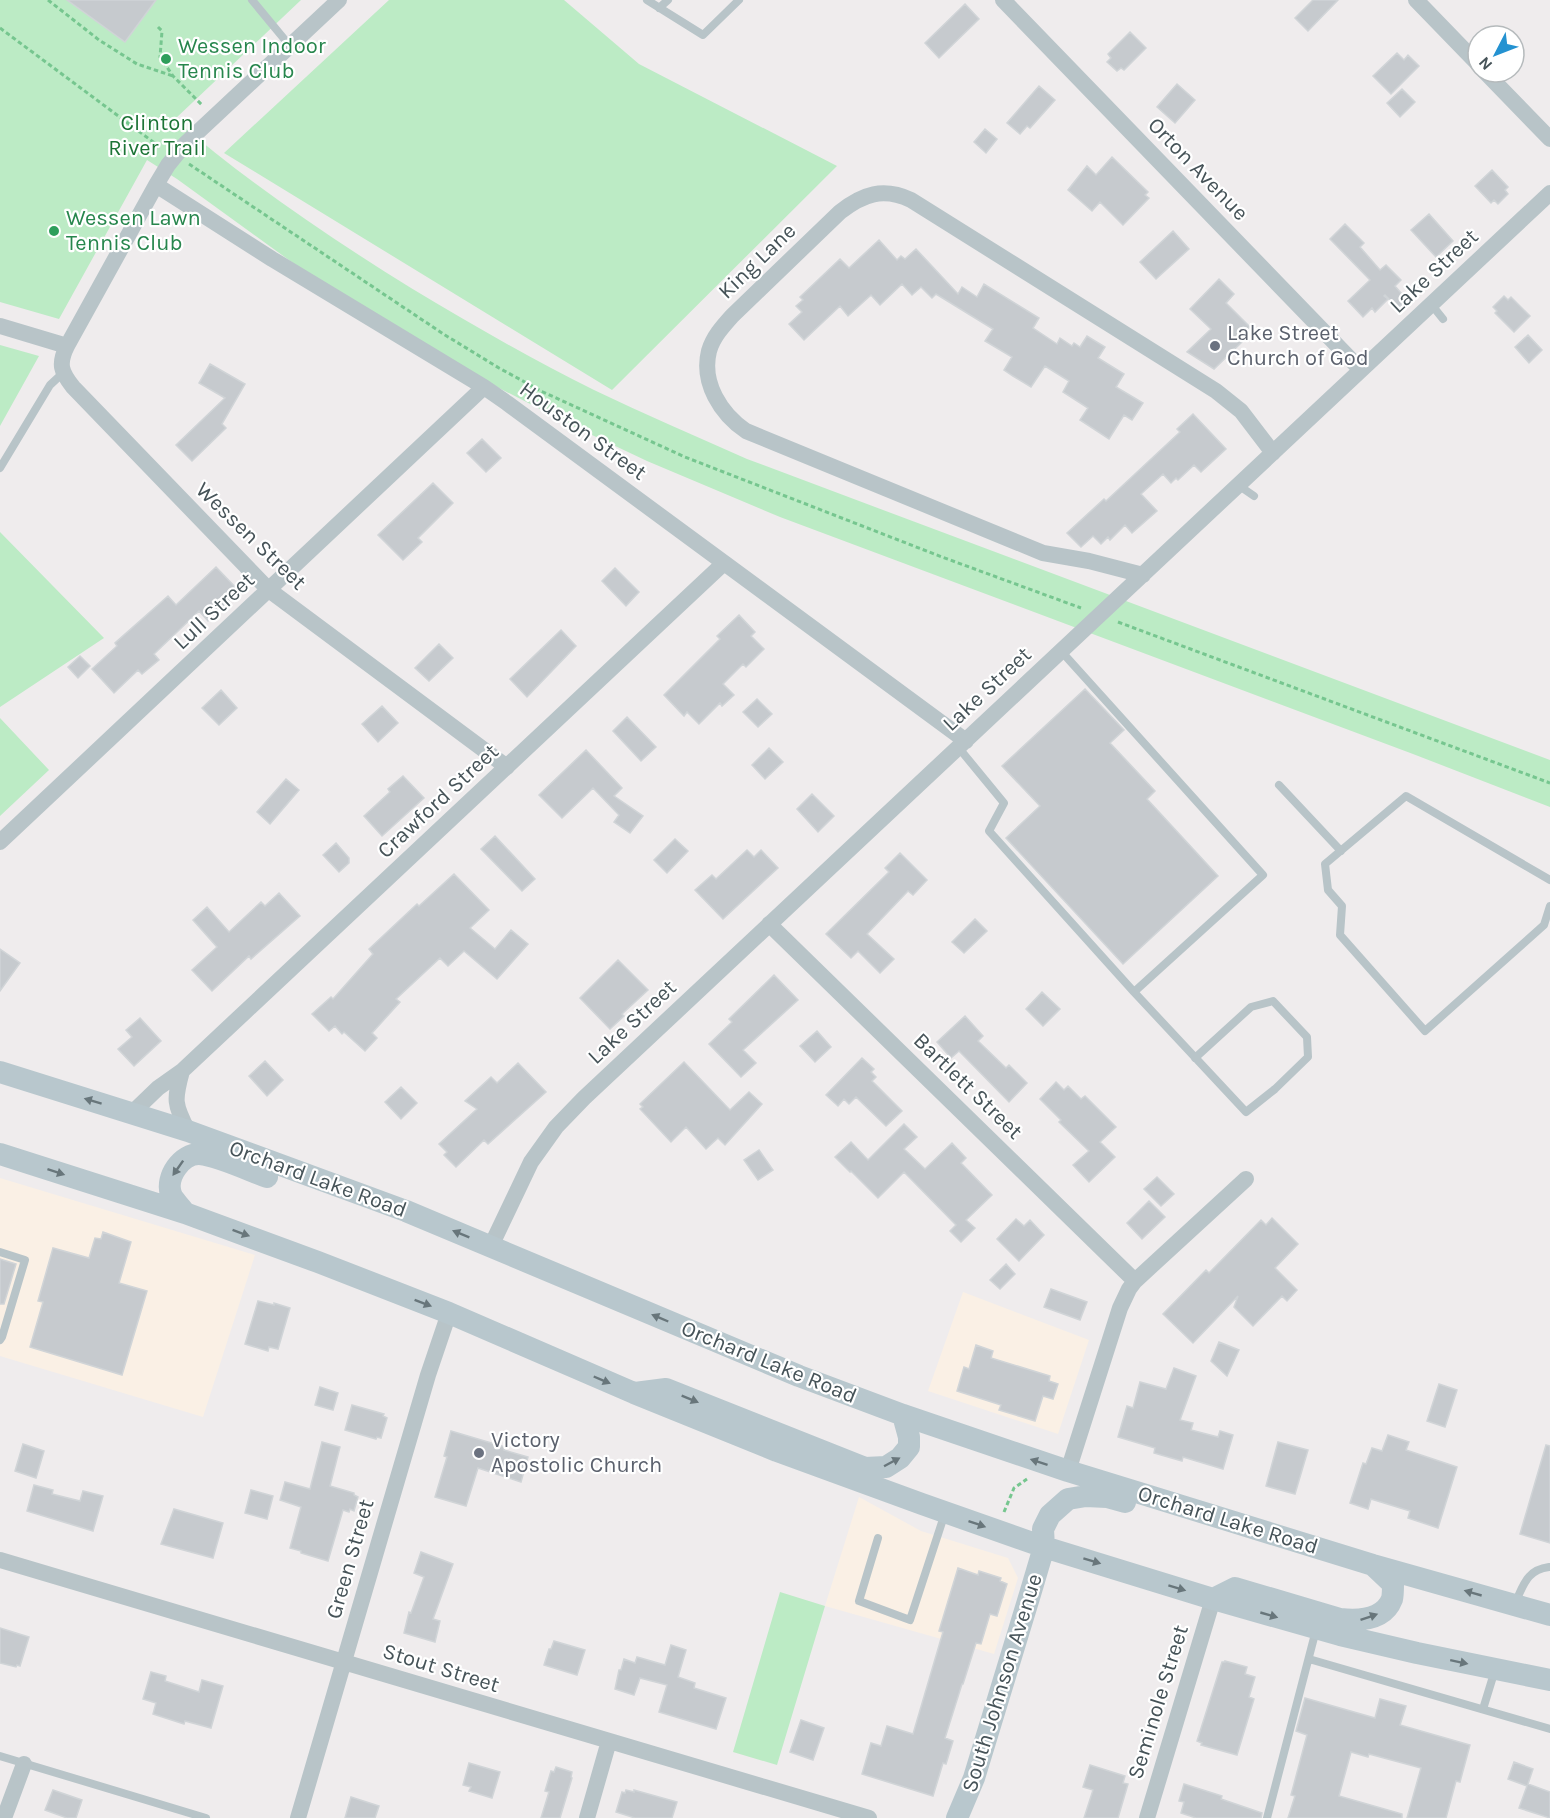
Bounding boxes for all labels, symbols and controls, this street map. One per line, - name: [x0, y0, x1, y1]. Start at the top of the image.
- north arrow: [1466, 24, 1526, 84]
- place label: Wessen Indoor Tennis Club: [178, 33, 326, 84]
- marker: Wessen Indoor Tennis Club: [159, 52, 173, 66]
- text: N: [1474, 53, 1496, 74]
- park label: Clinton River Trail: [108, 110, 206, 161]
- street label: Orton Avenue: [1142, 112, 1254, 226]
- place label: Wessen Lawn Tennis Club: [66, 205, 201, 256]
- street label: King Lane: [713, 218, 801, 304]
- street label: Lake Street: [1384, 223, 1484, 319]
- marker: Wessen Lawn Tennis Club: [47, 224, 61, 238]
- place label: Lake Street Church of God: [1227, 320, 1369, 371]
- marker: Lake Street Church of God: [1208, 339, 1222, 353]
- street label: Houston Street: [514, 376, 652, 486]
- street label: Wessen Street: [190, 477, 312, 595]
- street label: Lull Street: [168, 567, 260, 655]
- street label: Lake Street: [937, 641, 1037, 737]
- street label: Crawford Street: [372, 738, 504, 864]
- street label: Lake Street: [582, 974, 682, 1070]
- street label: Bartlett Street: [908, 1027, 1028, 1145]
- one-way arrow: [84, 1096, 102, 1105]
- street label: Orchard Lake Road: [226, 1135, 410, 1223]
- one-way arrow: [172, 1160, 184, 1176]
- one-way arrow: [47, 1168, 65, 1177]
- one-way arrow: [232, 1229, 250, 1239]
- one-way arrow: [452, 1229, 470, 1239]
- one-way arrow: [414, 1299, 432, 1308]
- one-way arrow: [651, 1313, 669, 1323]
- street label: Orchard Lake Road: [677, 1315, 861, 1409]
- one-way arrow: [594, 1375, 611, 1384]
- one-way arrow: [681, 1395, 699, 1404]
- place label: Victory Apostolic Church: [491, 1427, 662, 1478]
- marker: Victory Apostolic Church: [472, 1446, 486, 1460]
- one-way arrow: [1030, 1456, 1048, 1466]
- one-way arrow: [884, 1457, 901, 1467]
- street label: Orchard Lake Road: [1135, 1480, 1321, 1560]
- street label: Green Street: [320, 1496, 380, 1622]
- one-way arrow: [968, 1519, 986, 1529]
- one-way arrow: [1083, 1557, 1101, 1567]
- street label: South Johnson Avenue: [956, 1570, 1048, 1796]
- one-way arrow: [1168, 1583, 1186, 1593]
- one-way arrow: [1464, 1588, 1482, 1597]
- one-way arrow: [1261, 1611, 1279, 1620]
- one-way arrow: [1360, 1612, 1378, 1621]
- street label: Seminole Street: [1122, 1622, 1194, 1782]
- street label: Stout Street: [379, 1638, 503, 1698]
- one-way arrow: [1449, 1658, 1468, 1667]

